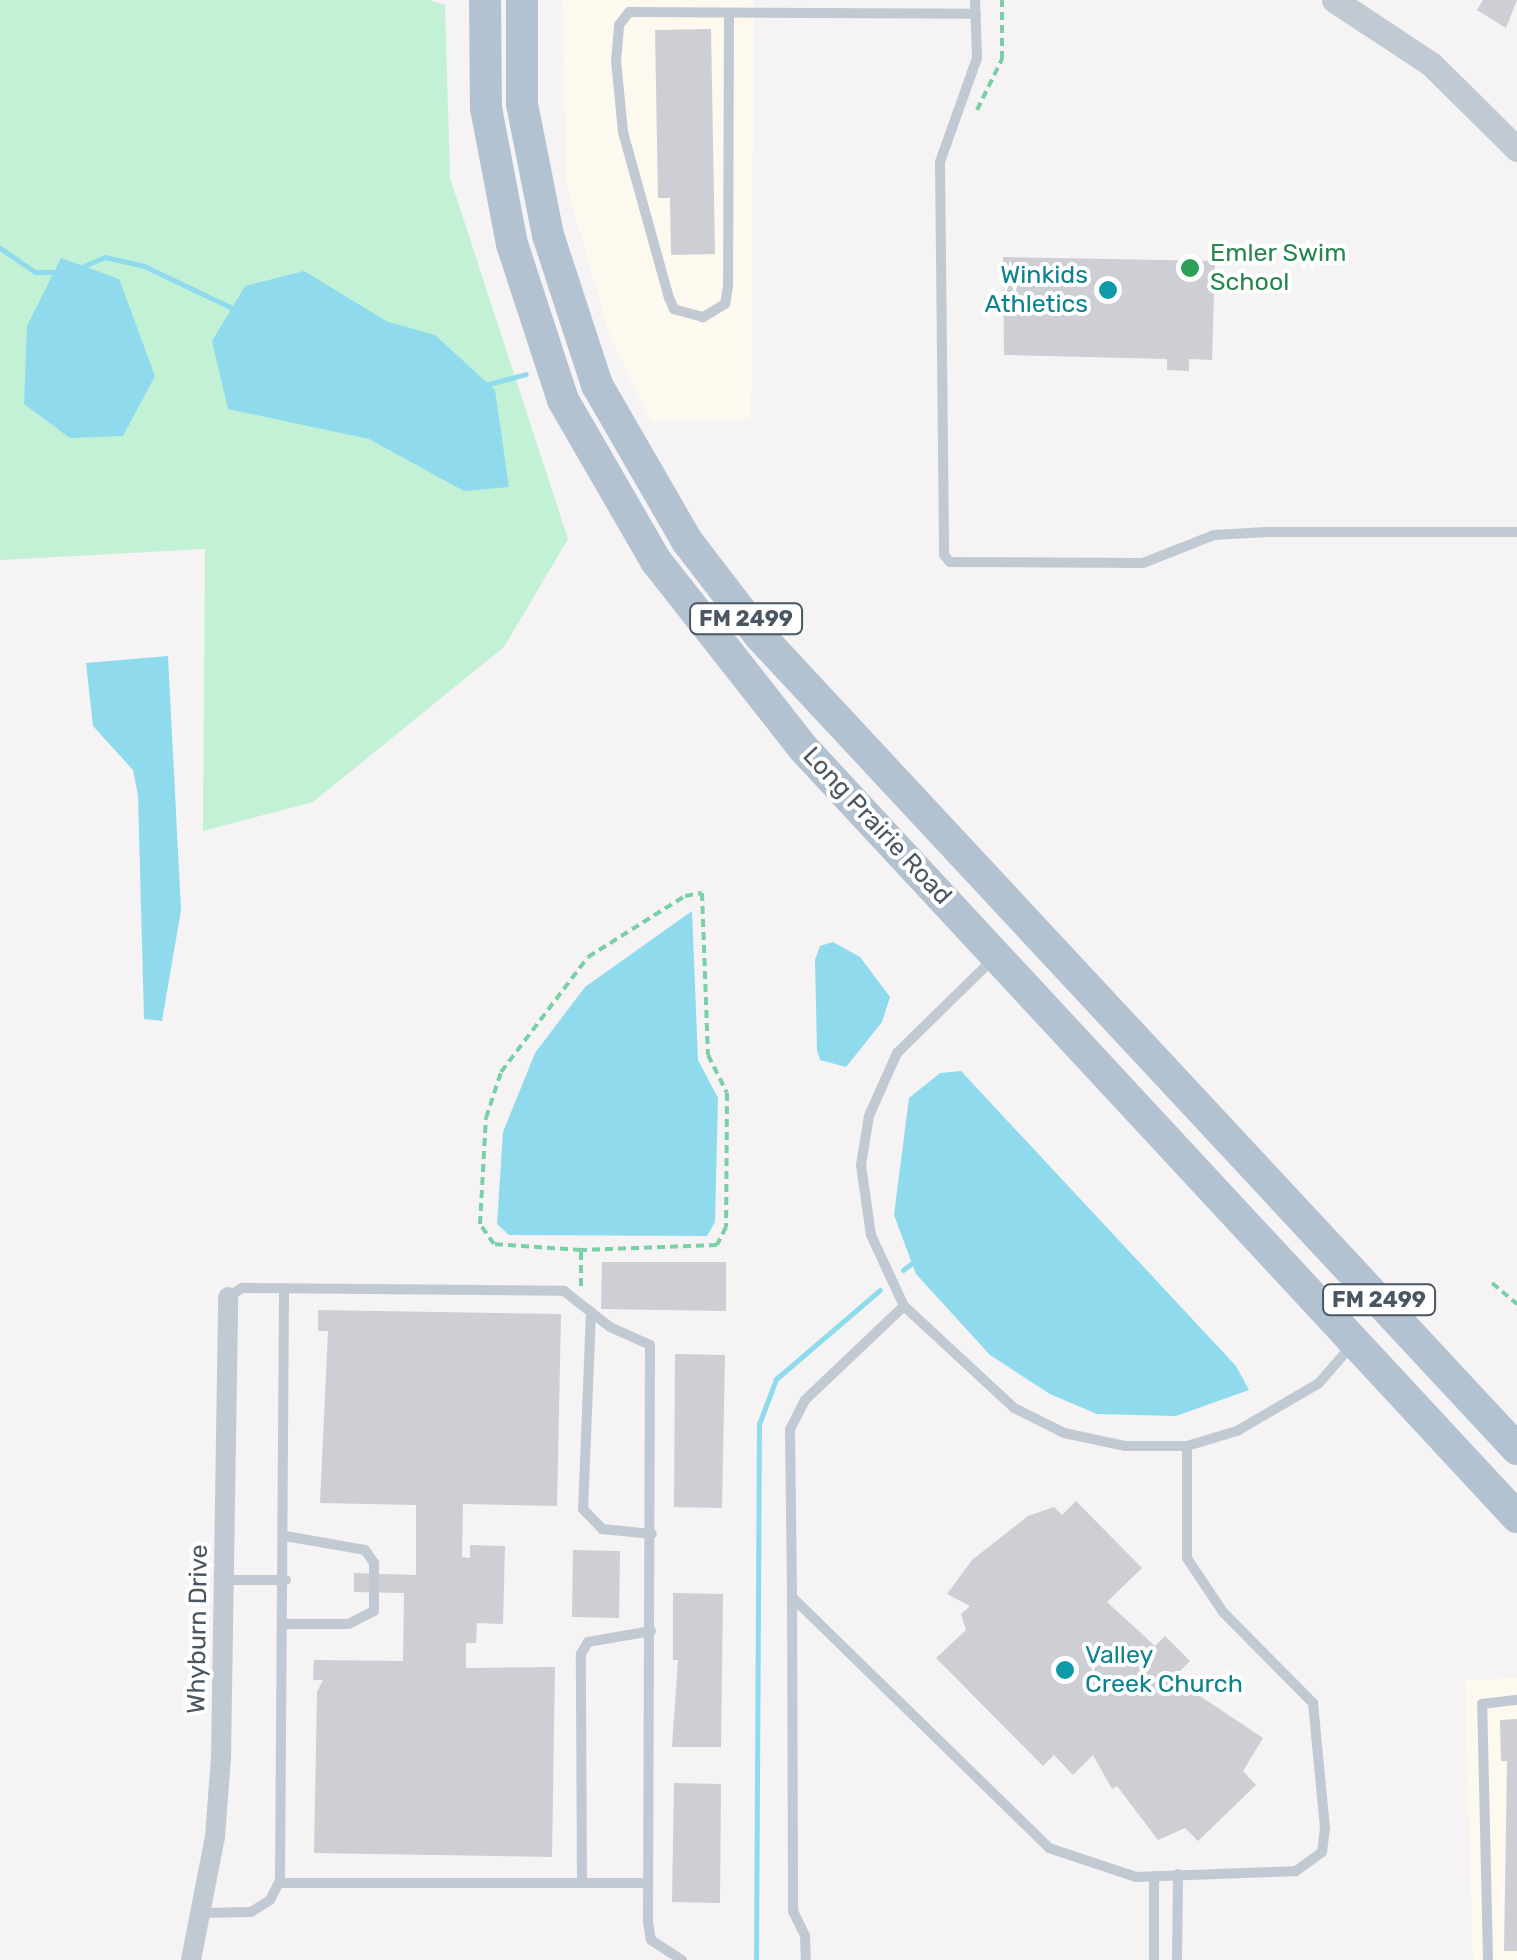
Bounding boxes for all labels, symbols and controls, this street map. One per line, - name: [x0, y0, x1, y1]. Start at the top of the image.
- place label: Emler Swim School: [1210, 239, 1347, 298]
- marker: Emler Swim School: [1179, 257, 1201, 279]
- place label: Winkids Athletics: [985, 261, 1088, 320]
- marker: Winkids Athletics: [1097, 279, 1119, 301]
- road number: FM 2499: [688, 602, 804, 636]
- street label: Long Prairie Road: [796, 741, 958, 911]
- road number: FM 2499: [1322, 1283, 1436, 1317]
- street label: Whyburn Drive: [182, 1544, 214, 1714]
- place label: Valley Creek Church: [1085, 1641, 1243, 1700]
- marker: Valley Creek Church: [1054, 1659, 1076, 1681]

